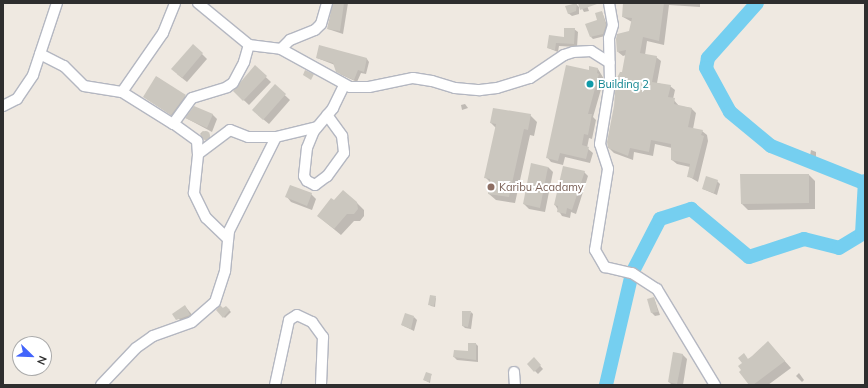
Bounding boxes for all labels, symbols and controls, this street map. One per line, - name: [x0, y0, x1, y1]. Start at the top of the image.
- place label: Building 2: [598, 77, 649, 91]
- marker: Building 2: [585, 79, 595, 89]
- place label: Karibu Acadamy: [499, 180, 584, 194]
- marker: Karibu Acadamy: [486, 182, 496, 192]
- north arrow: [12, 336, 52, 376]
- text: N: [34, 354, 50, 367]

